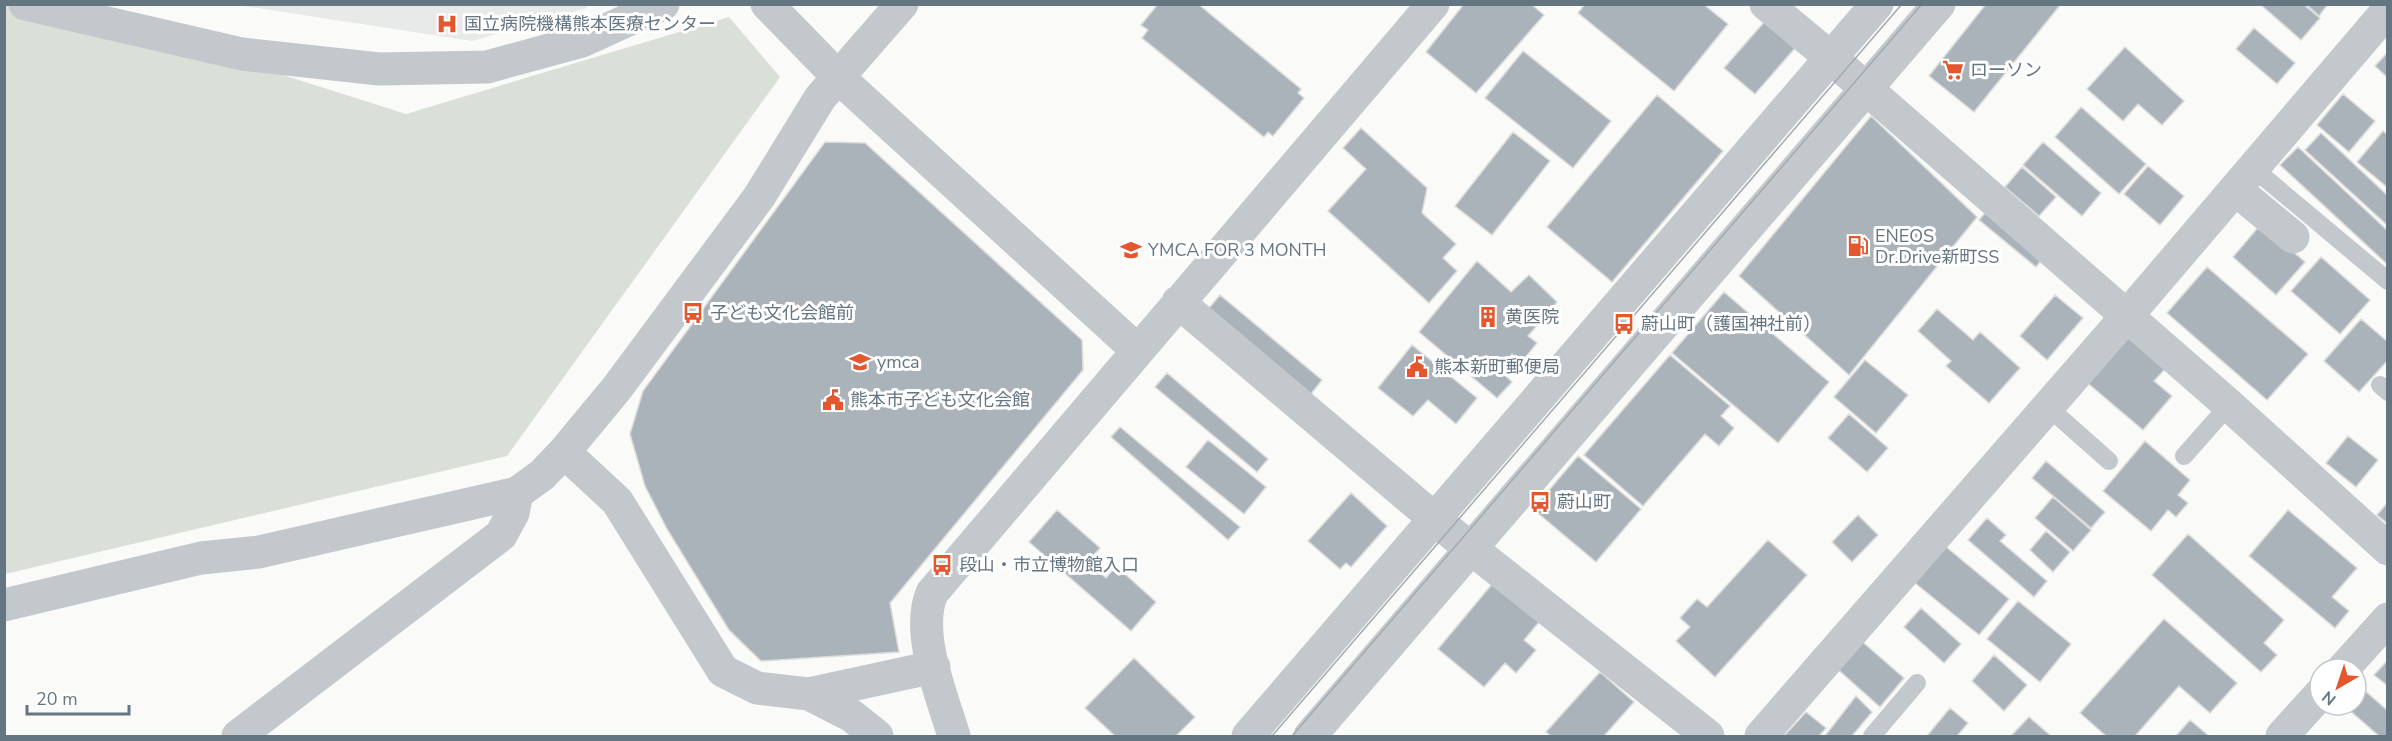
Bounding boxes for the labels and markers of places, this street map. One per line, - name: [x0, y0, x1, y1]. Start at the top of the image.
- hospital icon: 国立病院機構熊本医療センター: [435, 12, 459, 36]
- place label: 国立病院機構熊本医療センター: [464, 12, 716, 36]
- supermarket icon: ローソン: [1941, 58, 1965, 82]
- place label: ローソン: [1970, 58, 2042, 82]
- place label: ENEOS Dr.Drive新町SS: [1875, 224, 1999, 269]
- fuel station icon: ENEOS Dr.Drive新町SS: [1846, 234, 1870, 258]
- school or university icon: YMCA FOR 3 MONTH: [1119, 238, 1143, 262]
- place label: YMCA FOR 3 MONTH: [1147, 238, 1326, 262]
- bus stop icon: 子ども文化会館前: [681, 301, 705, 325]
- place label: 子ども文化会館前: [710, 301, 854, 325]
- building icon: 黄医院: [1476, 305, 1500, 329]
- place label: 黄医院: [1505, 305, 1559, 329]
- bus stop icon: 蔚山町（護国神社前）: [1612, 312, 1636, 336]
- place label: 蔚山町（護国神社前）: [1641, 312, 1821, 336]
- school or university icon: ymca: [848, 350, 872, 374]
- place label: ymca: [877, 350, 919, 374]
- public building icon: 熊本新町郵便局: [1405, 355, 1429, 379]
- place label: 熊本新町郵便局: [1434, 355, 1560, 379]
- public building icon: 熊本市子ども文化会館: [821, 388, 845, 412]
- place label: 熊本市子ども文化会館: [850, 388, 1030, 412]
- bus stop icon: 蔚山町: [1528, 490, 1552, 514]
- place label: 蔚山町: [1557, 490, 1611, 514]
- bus stop icon: 段山・市立博物館入口: [930, 553, 954, 577]
- place label: 段山・市立博物館入口: [959, 553, 1139, 577]

